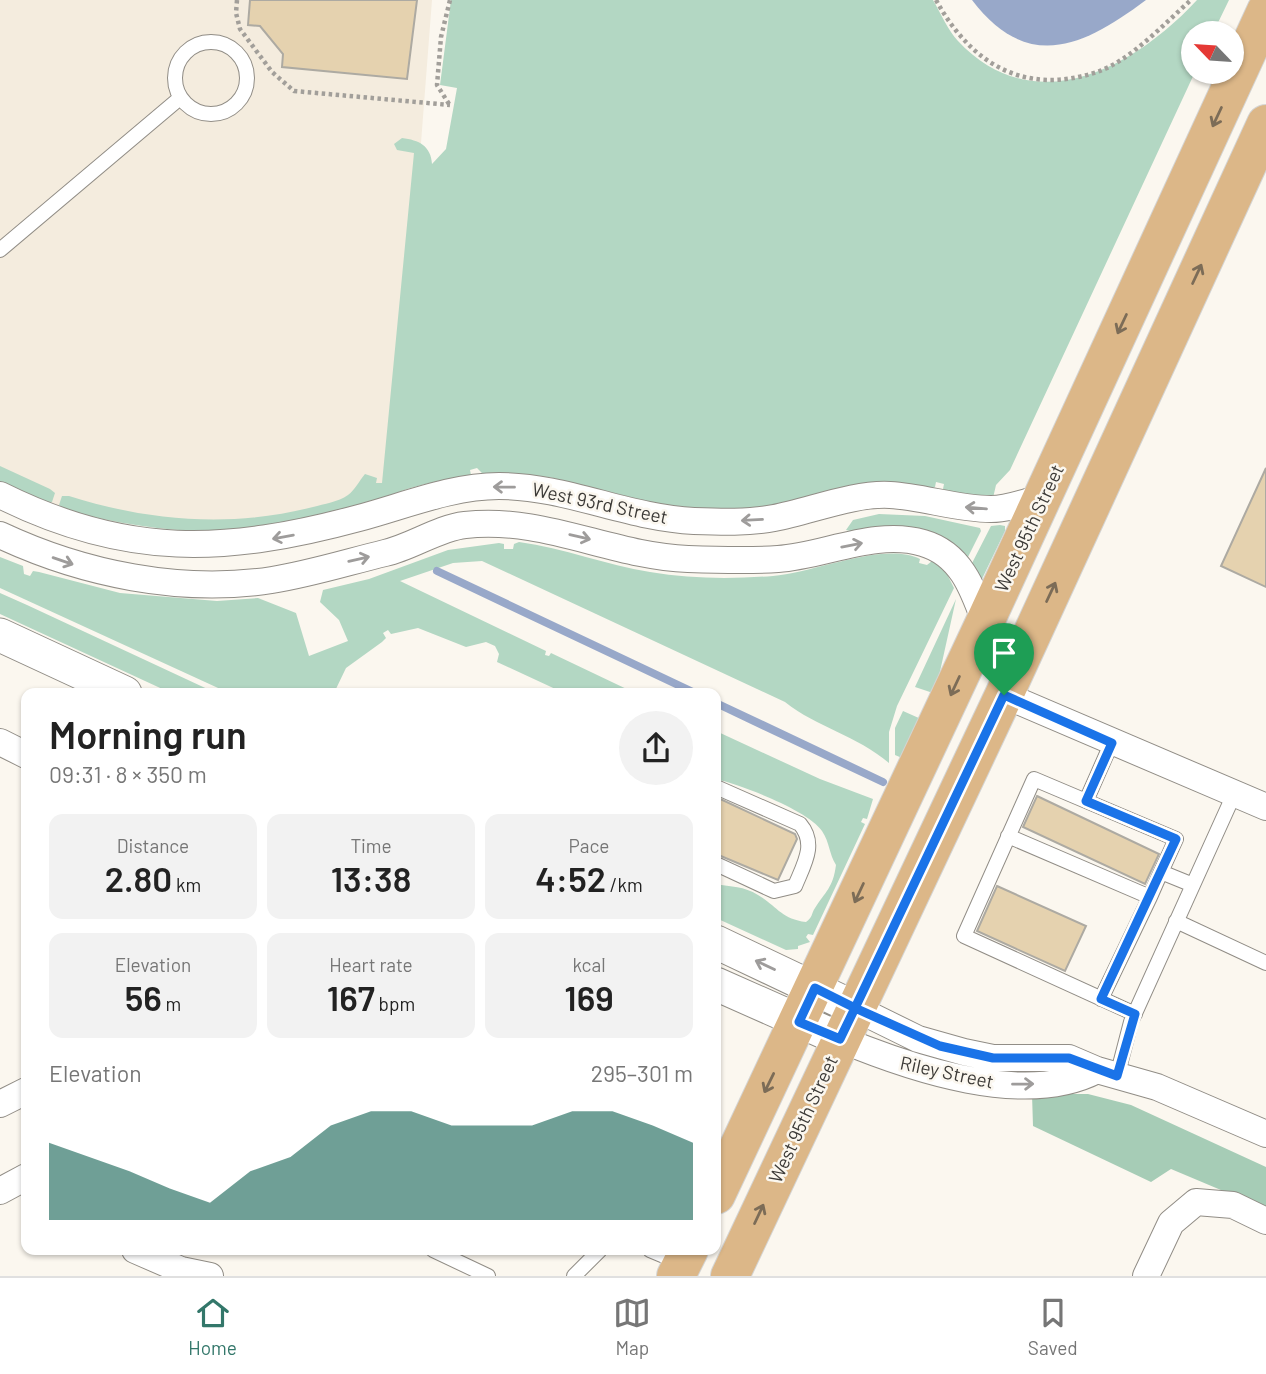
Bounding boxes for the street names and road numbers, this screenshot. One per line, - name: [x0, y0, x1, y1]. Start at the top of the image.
- street label: West 95th Street: [989, 460, 1068, 595]
- street label: West 93rd Street: [530, 477, 670, 528]
- street label: Riley Street: [898, 1050, 996, 1093]
- street label: West 95th Street: [763, 1051, 842, 1186]

